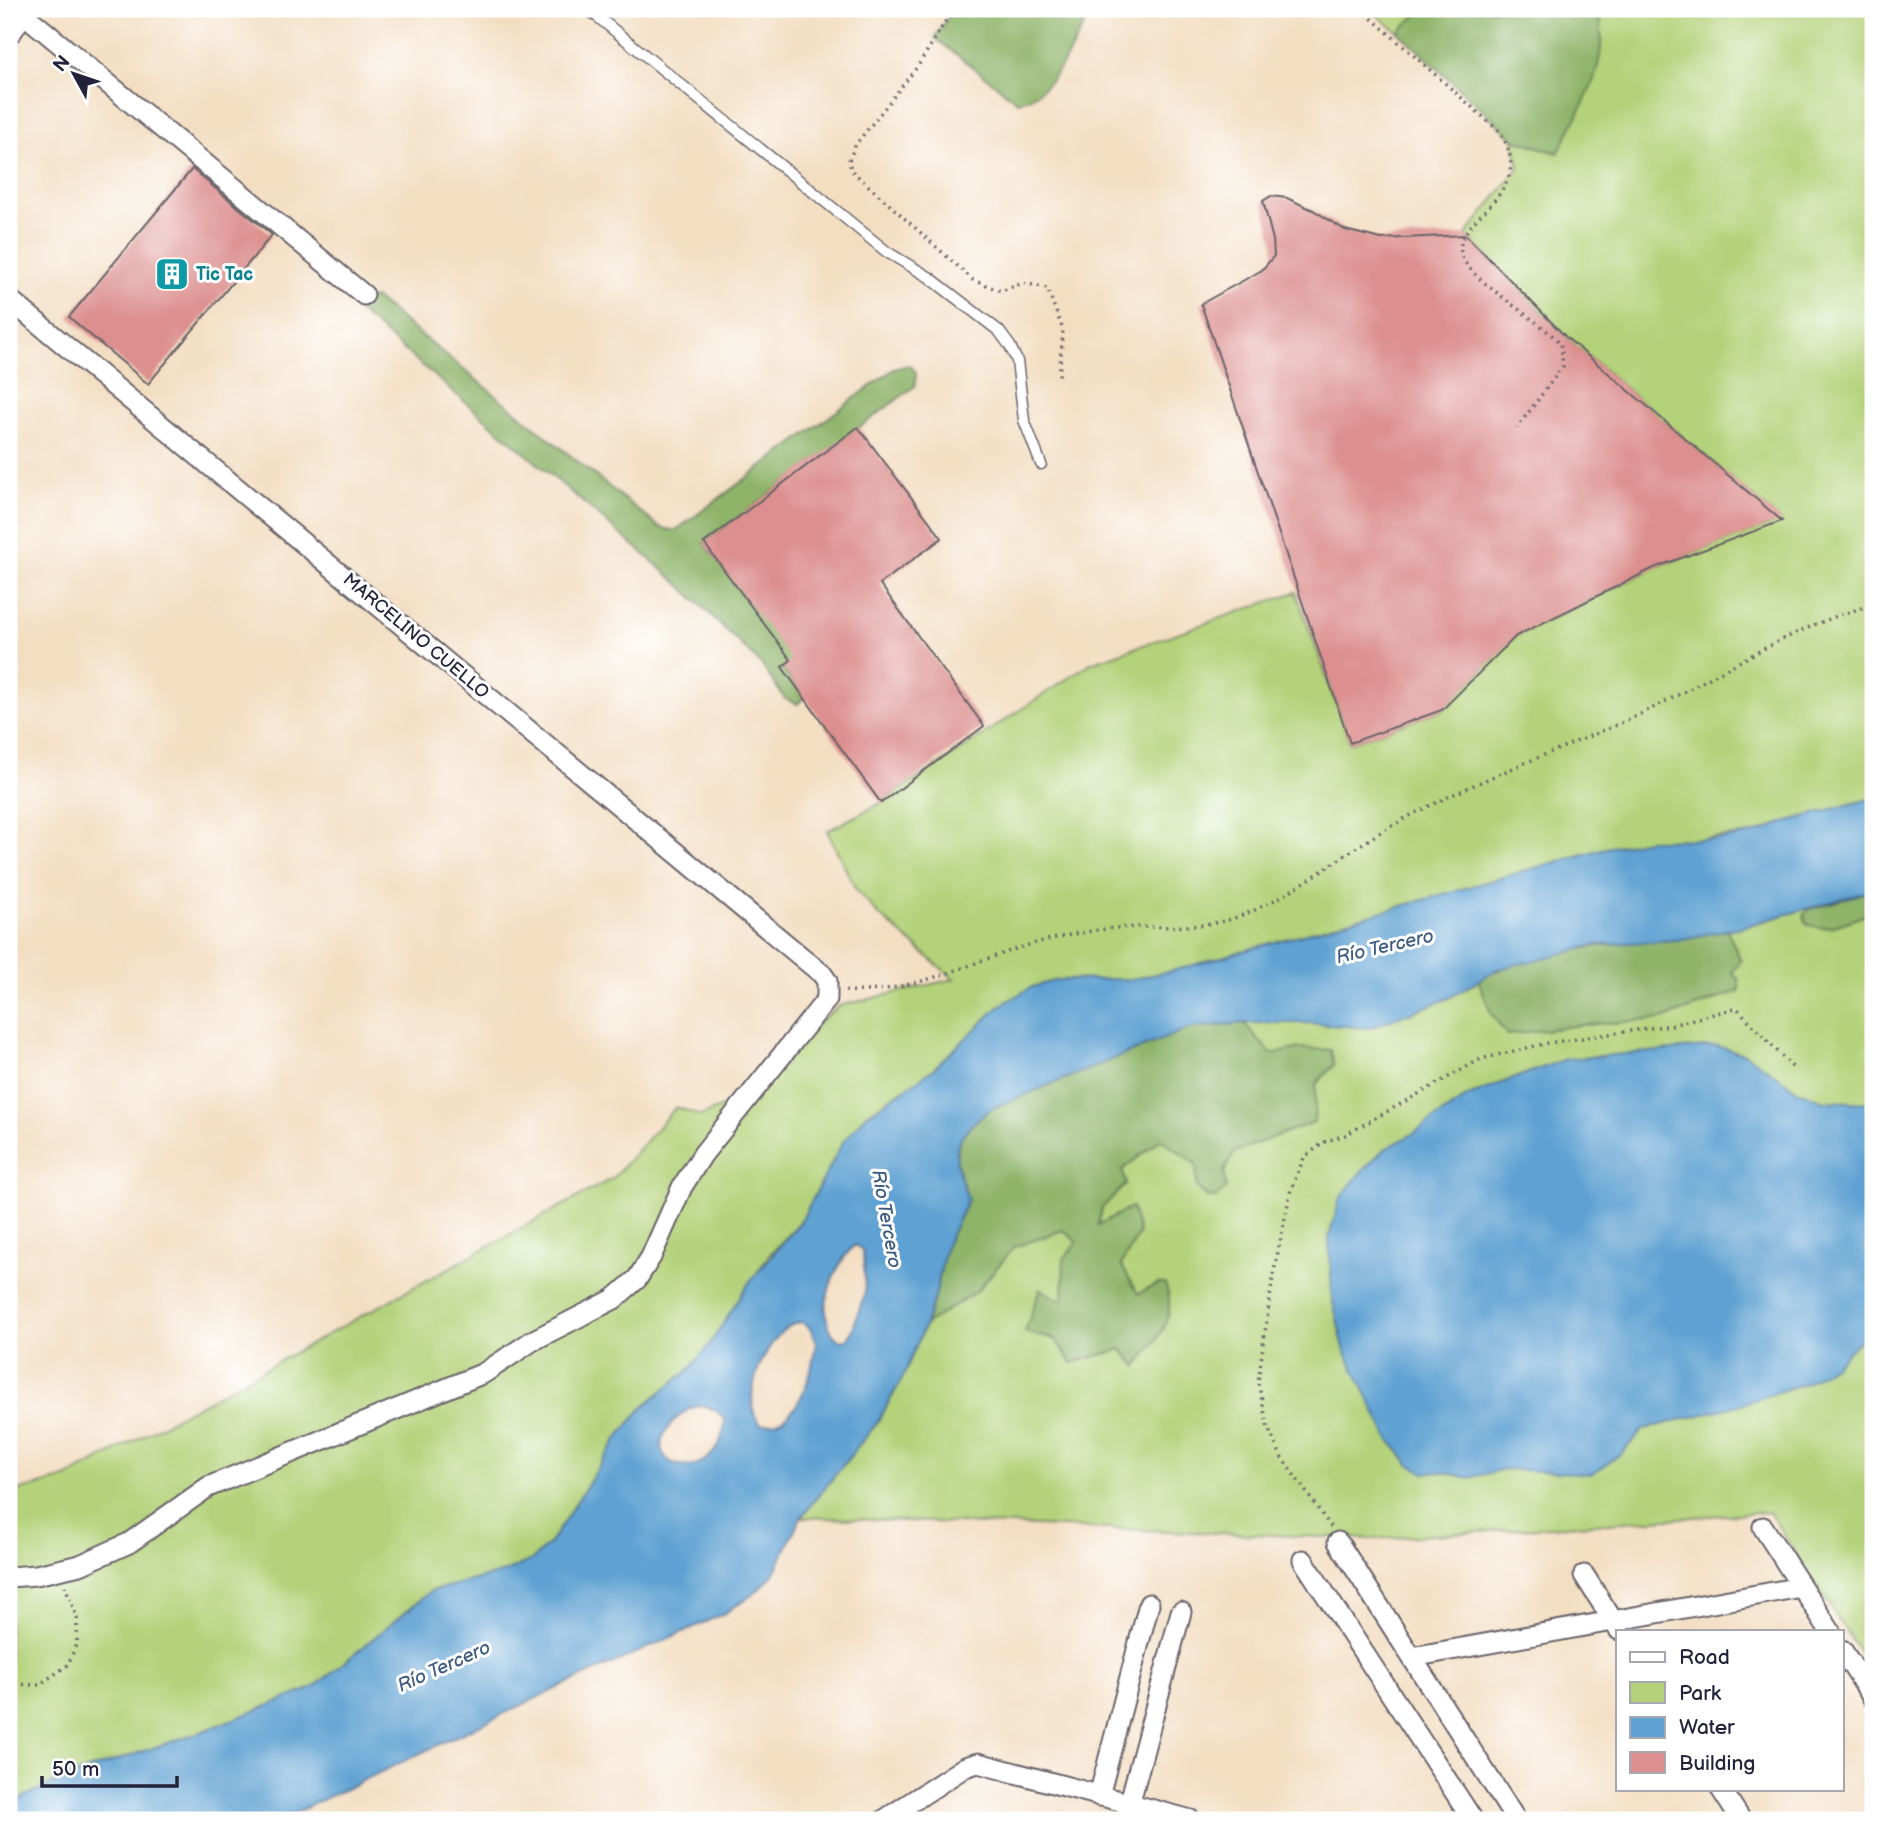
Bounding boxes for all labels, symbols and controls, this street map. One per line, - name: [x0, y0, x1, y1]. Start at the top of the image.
- north arrow: [38, 38, 108, 108]
- text: N: [49, 51, 76, 77]
- building icon: Tic Tac: [153, 255, 191, 293]
- place label: Tic Tac: [196, 264, 253, 285]
- street label: MARCELINO CUELLO: [339, 569, 493, 703]
- water label: Río Tercero: [1334, 925, 1436, 969]
- water label: Río Tercero: [866, 1168, 906, 1270]
- legend: [1616, 1630, 1843, 1790]
- water label: Río Tercero: [394, 1636, 494, 1698]
- text: Road: [1679, 1645, 1730, 1670]
- text: Park: [1679, 1681, 1722, 1706]
- text: Water: [1679, 1715, 1735, 1740]
- scale bar: [42, 1745, 177, 1789]
- text: Building: [1679, 1751, 1755, 1776]
- text: 50 m: [52, 1757, 99, 1782]

